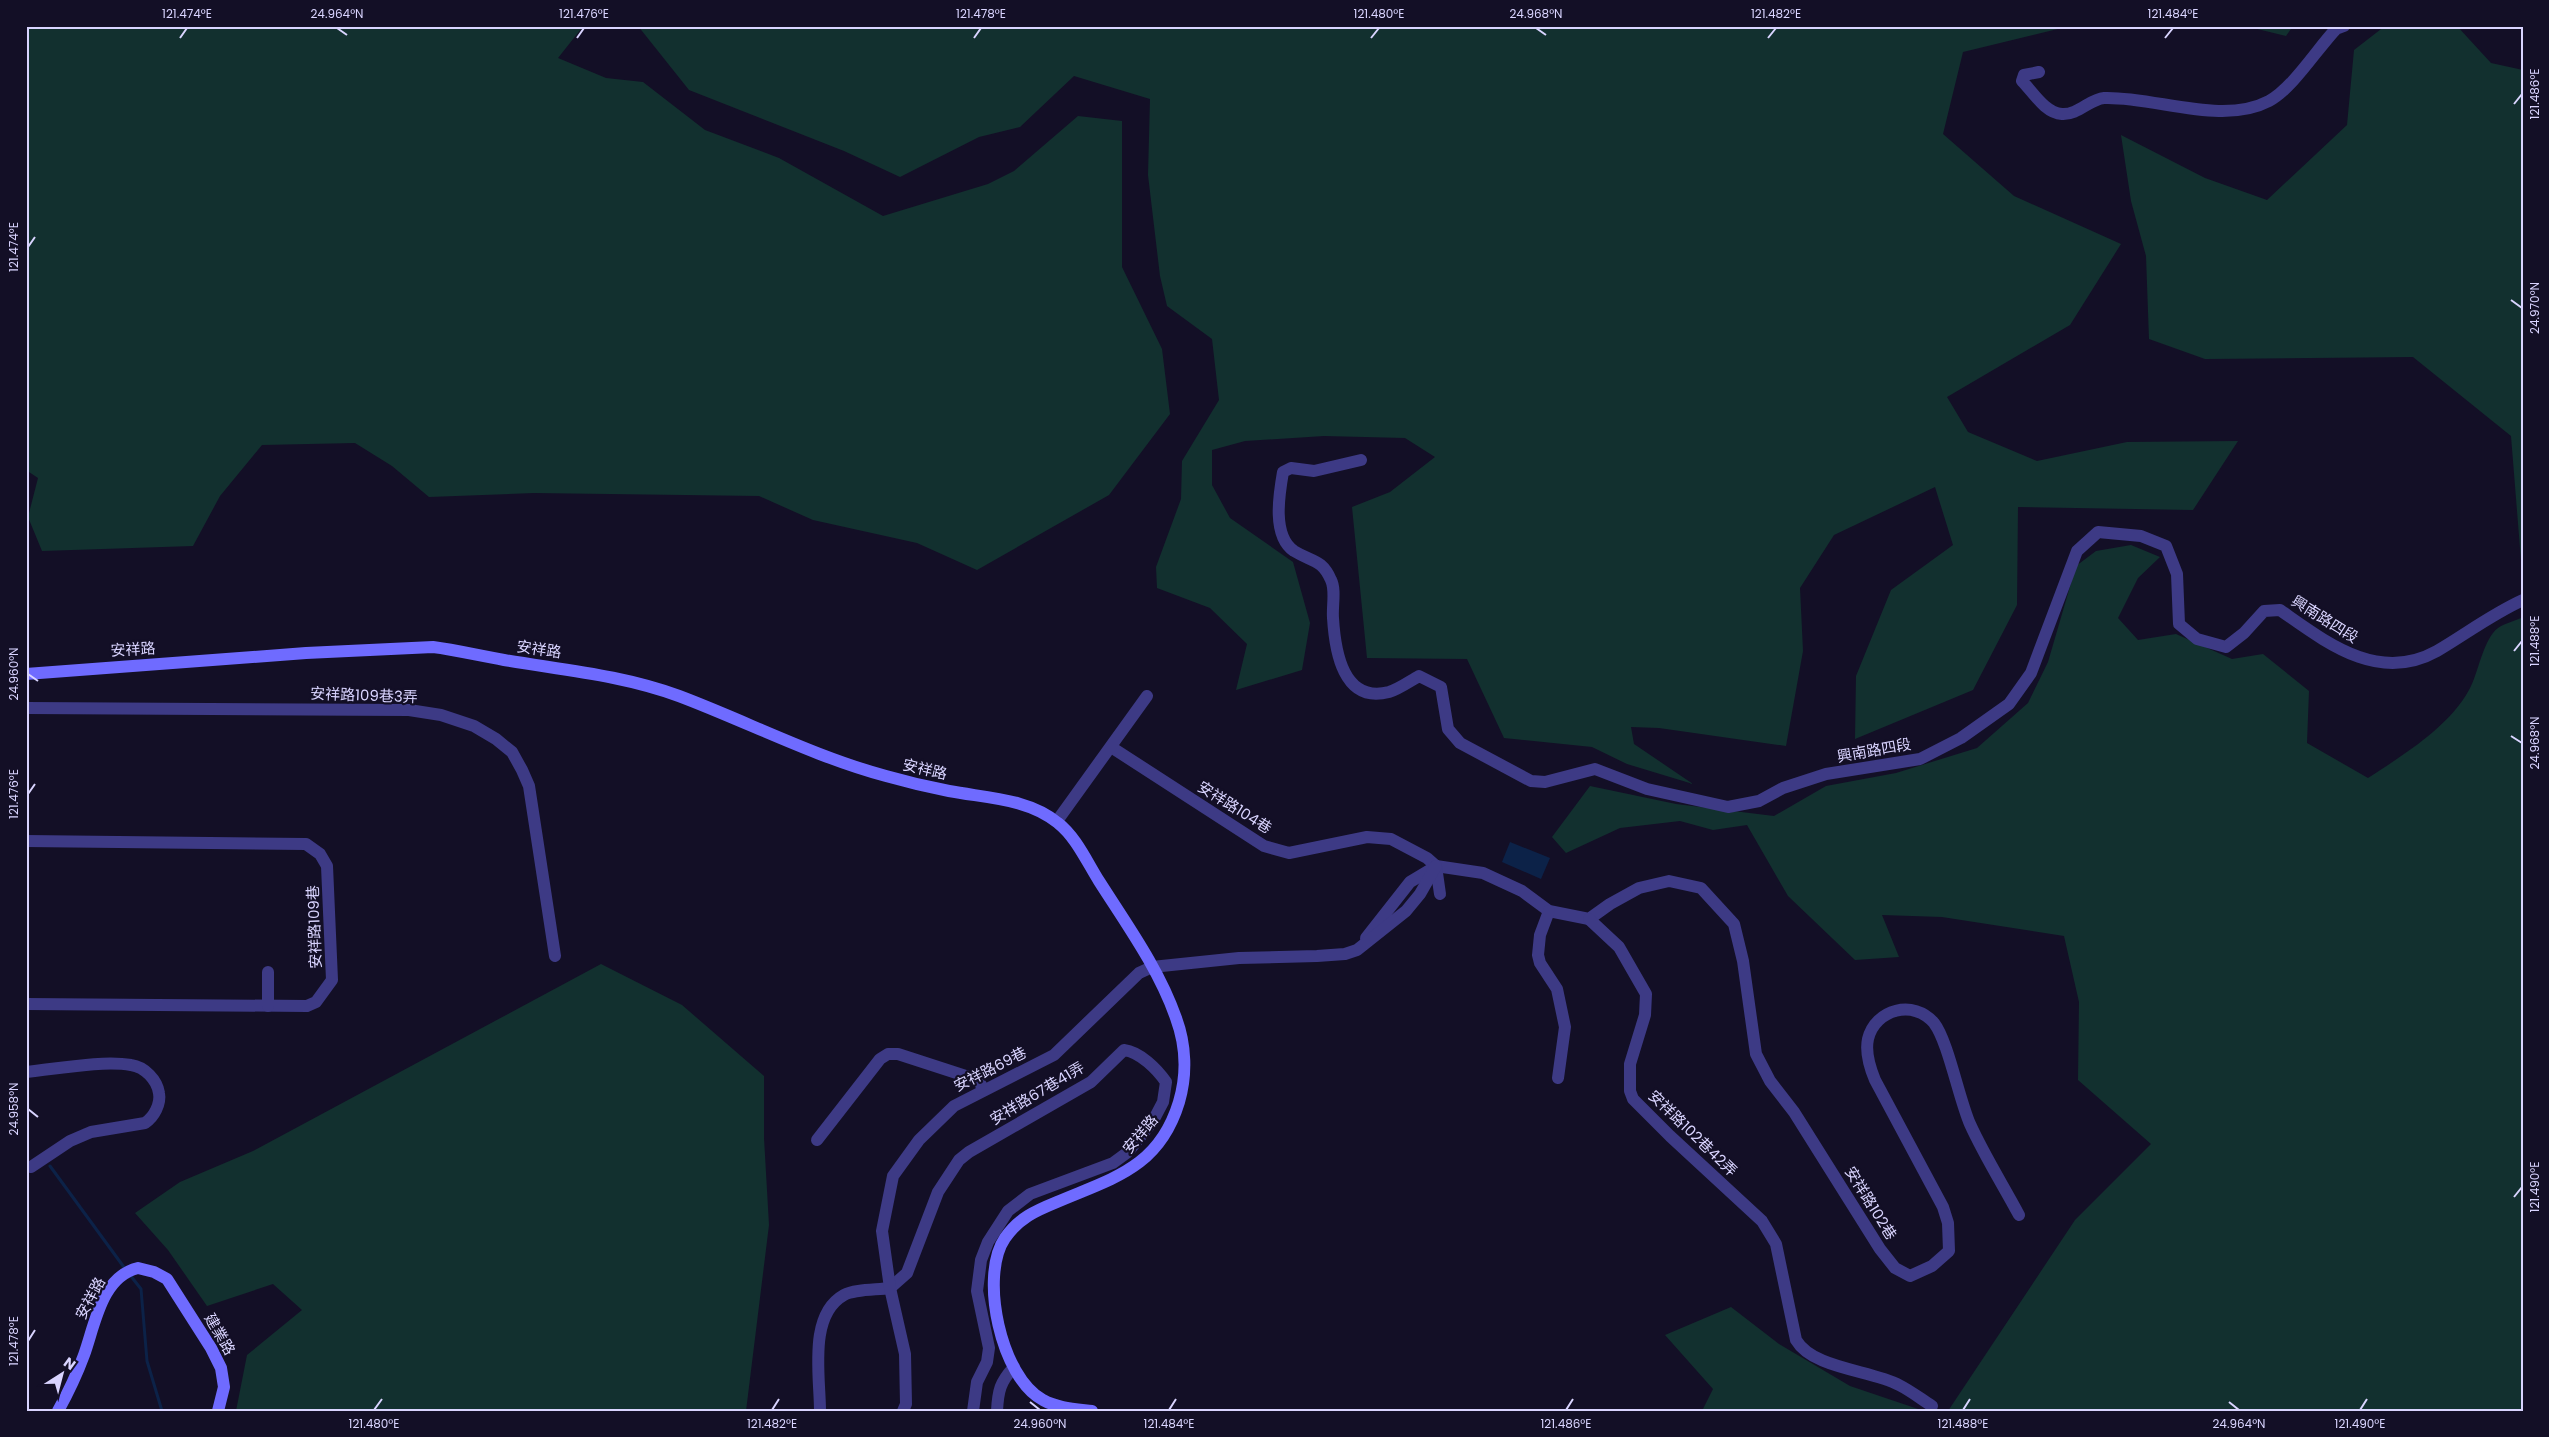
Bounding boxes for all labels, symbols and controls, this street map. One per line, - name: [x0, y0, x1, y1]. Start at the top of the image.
- text: 121.474°E: [162, 5, 212, 22]
- text: 24.964°N: [310, 5, 364, 22]
- text: 121.476°E: [559, 5, 609, 22]
- text: 121.478°E: [956, 5, 1006, 22]
- text: 121.480°E: [1354, 5, 1404, 22]
- text: 24.968°N: [1509, 5, 1563, 22]
- text: 121.482°E: [1751, 5, 1801, 22]
- text: 121.484°E: [2148, 5, 2198, 22]
- text: 121.486°E: [2526, 69, 2543, 119]
- text: 121.474°E: [5, 222, 22, 272]
- text: 24.970°N: [2526, 282, 2543, 334]
- street label: 興南路四段: [2288, 590, 2362, 648]
- text: 121.488°E: [2526, 616, 2543, 666]
- street label: 安祥路: [515, 635, 563, 663]
- street label: 安祥路: [110, 637, 156, 661]
- text: 24.960°N: [5, 647, 22, 701]
- street label: 安祥路109巷3弄: [310, 683, 418, 707]
- text: 24.968°N: [2526, 716, 2543, 770]
- street label: 興南路四段: [1835, 733, 1913, 767]
- street label: 安祥路: [901, 754, 949, 784]
- text: 121.476°E: [5, 769, 22, 819]
- street label: 安祥路104巷: [1194, 776, 1276, 838]
- street label: 安祥路109巷: [302, 885, 326, 969]
- street label: 安祥路69巷: [950, 1042, 1030, 1096]
- street label: 安祥路67巷41弄: [986, 1056, 1088, 1130]
- text: 24.958°N: [5, 1083, 22, 1136]
- street label: 安祥路102巷42弄: [1644, 1085, 1742, 1181]
- street label: 安祥路: [1117, 1110, 1163, 1158]
- street label: 安祥路102巷: [1840, 1162, 1902, 1244]
- text: 121.490°E: [2526, 1162, 2543, 1212]
- street label: 安祥路: [70, 1273, 110, 1323]
- street label: 建業路: [200, 1309, 240, 1359]
- text: 121.478°E: [5, 1316, 22, 1366]
- north arrow: [38, 1350, 88, 1400]
- text: N: [60, 1352, 80, 1375]
- text: 121.480°E: [349, 1415, 399, 1432]
- text: 121.482°E: [747, 1415, 797, 1432]
- text: 24.960°N: [1013, 1415, 1067, 1432]
- text: 121.484°E: [1144, 1415, 1194, 1432]
- text: 121.486°E: [1541, 1415, 1591, 1432]
- text: 121.488°E: [1938, 1415, 1988, 1432]
- text: 24.964°N: [2212, 1415, 2266, 1432]
- text: 121.490°E: [2335, 1415, 2385, 1432]

